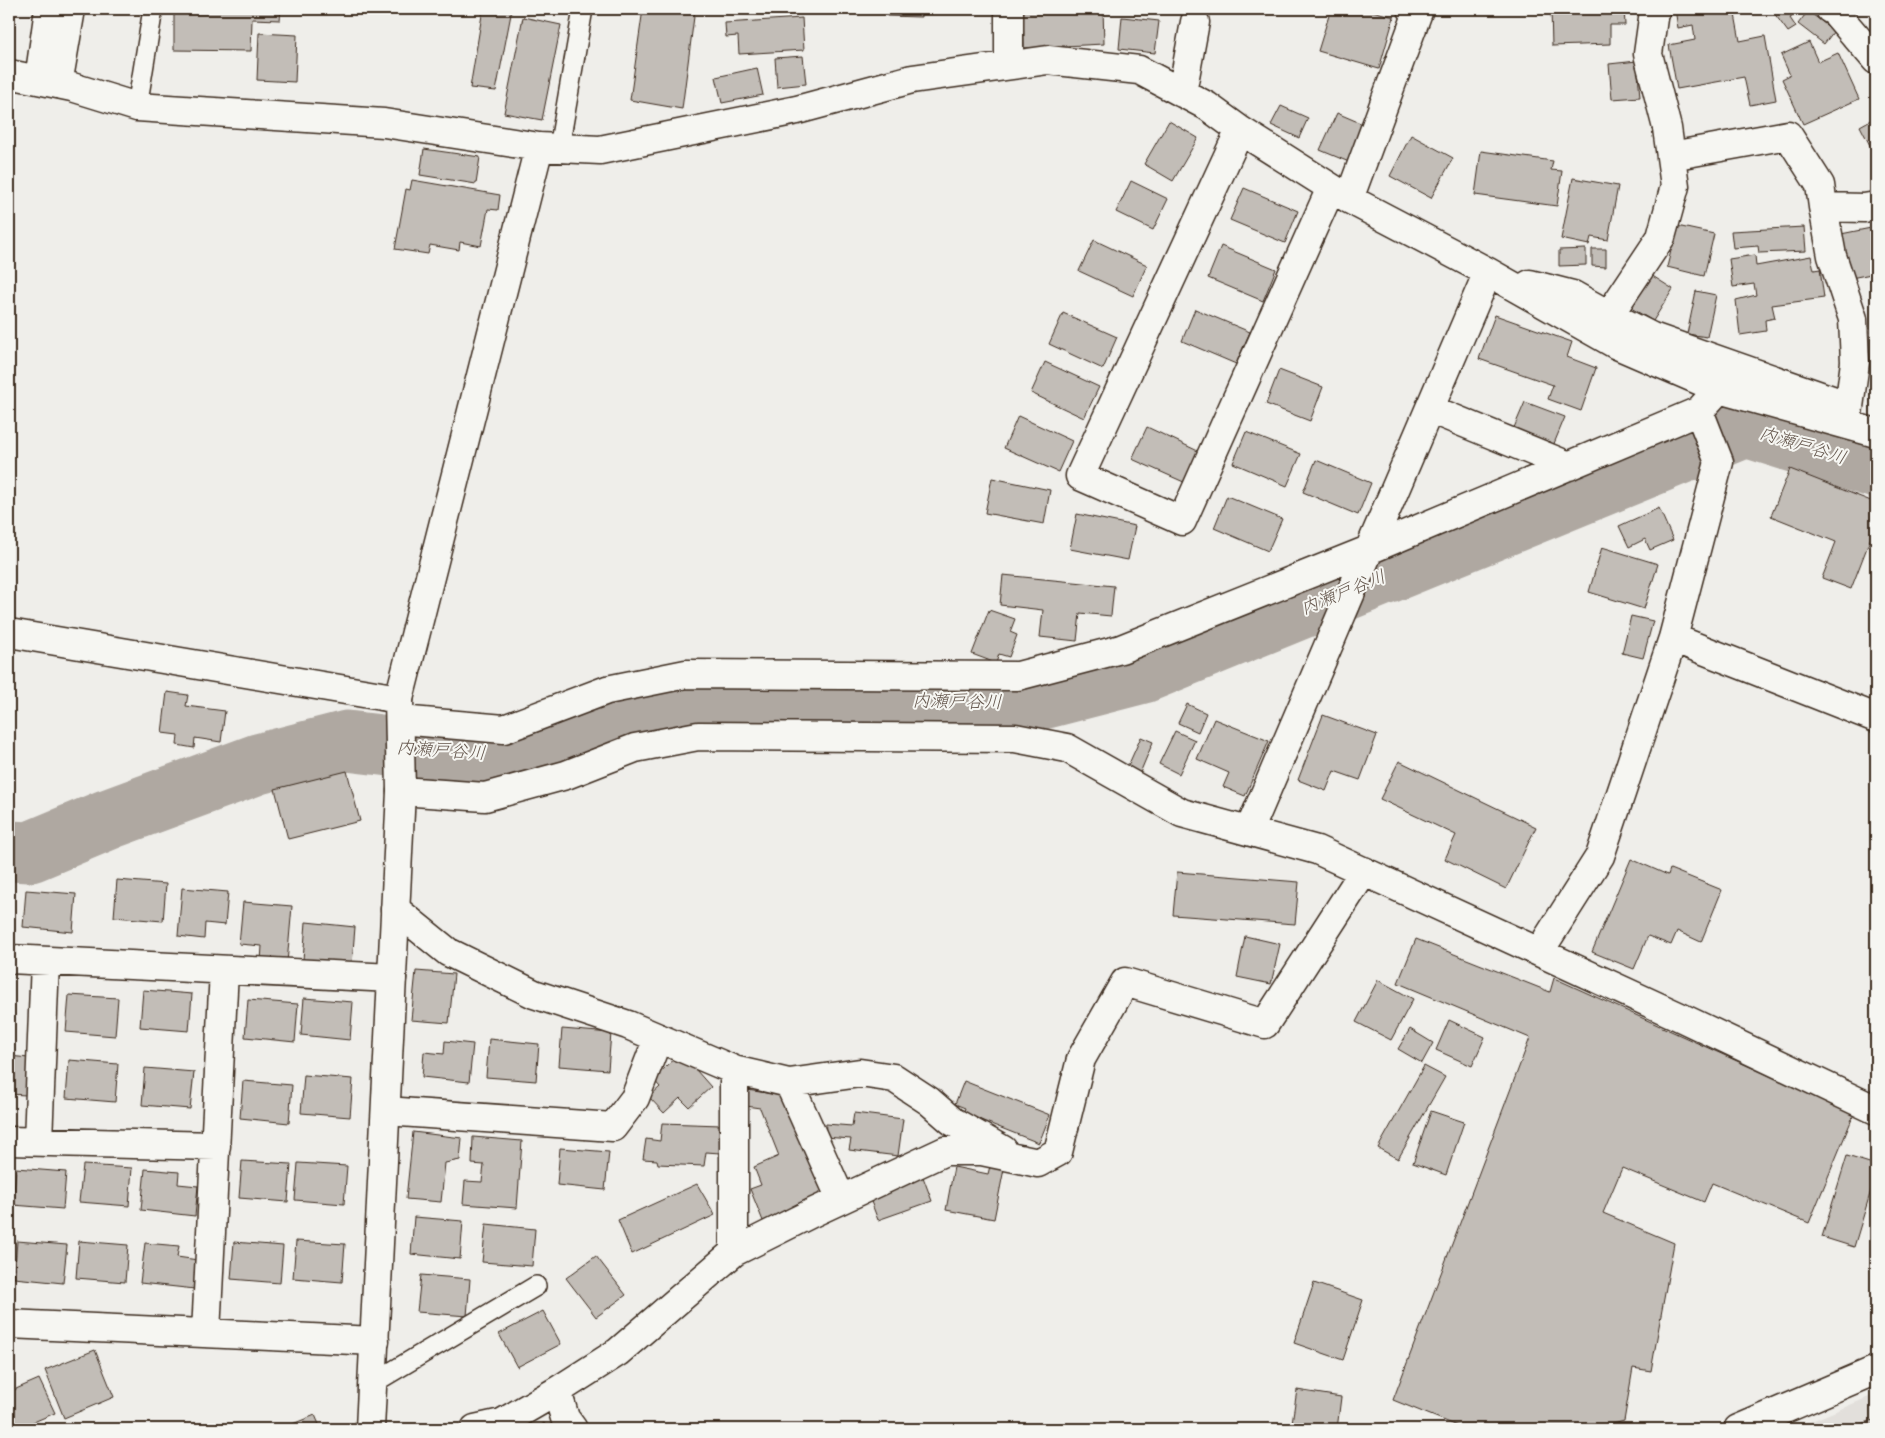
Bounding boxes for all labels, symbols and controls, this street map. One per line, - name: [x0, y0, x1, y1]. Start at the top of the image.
- water label: 内瀬戸谷川: [1756, 420, 1850, 471]
- water label: 内瀬戸谷川: [1297, 564, 1390, 621]
- water label: 内瀬戸谷川: [912, 688, 1002, 715]
- water label: 内瀬戸谷川: [395, 735, 487, 766]

